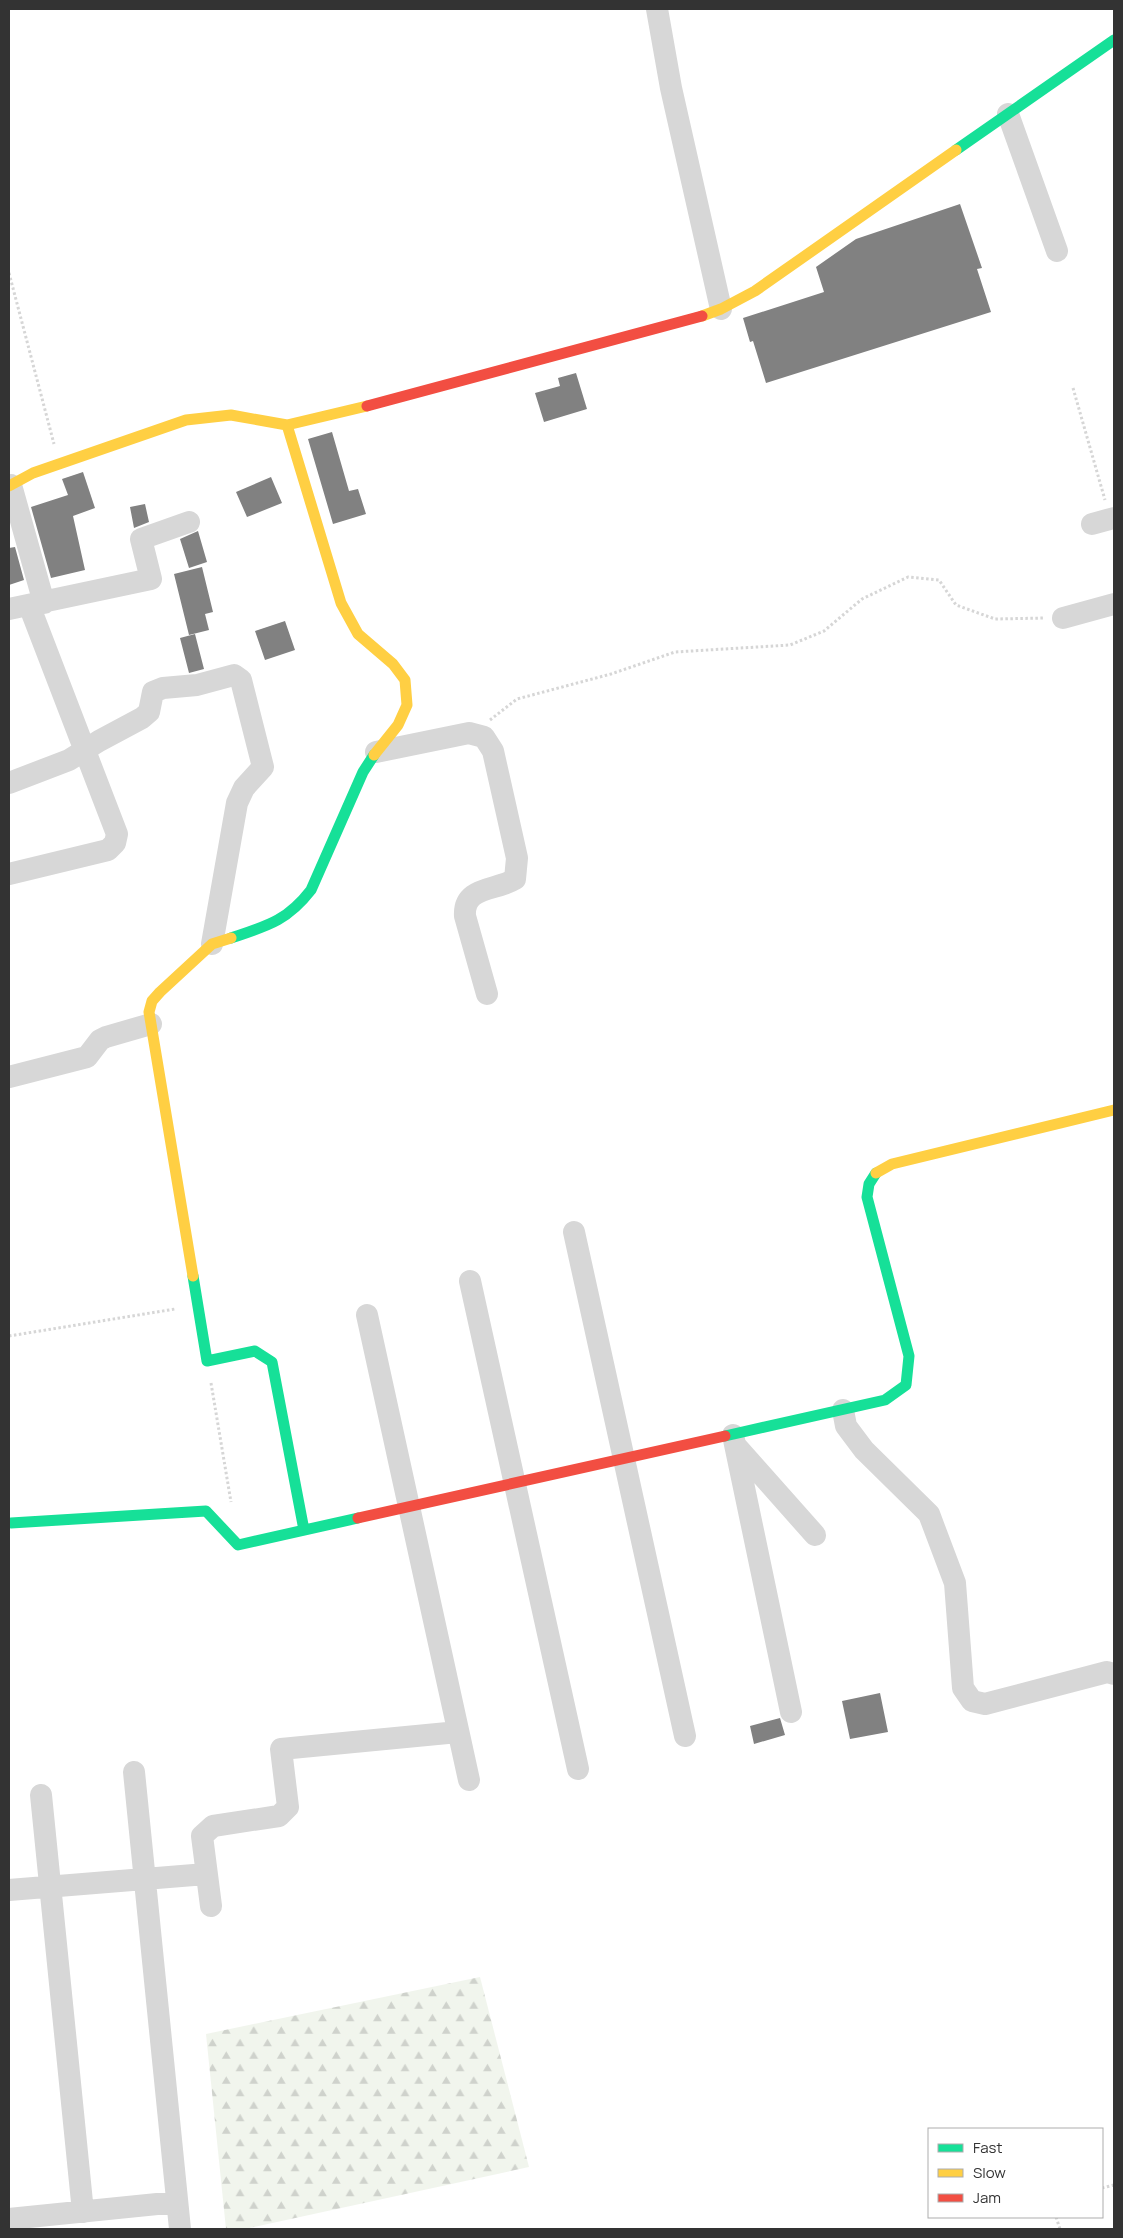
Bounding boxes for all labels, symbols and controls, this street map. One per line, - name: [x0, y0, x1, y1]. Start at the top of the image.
- legend: [928, 2128, 1103, 2218]
- text: Fast: [973, 2137, 1002, 2158]
- text: Slow: [973, 2162, 1006, 2183]
- text: Jam: [973, 2187, 1001, 2208]

